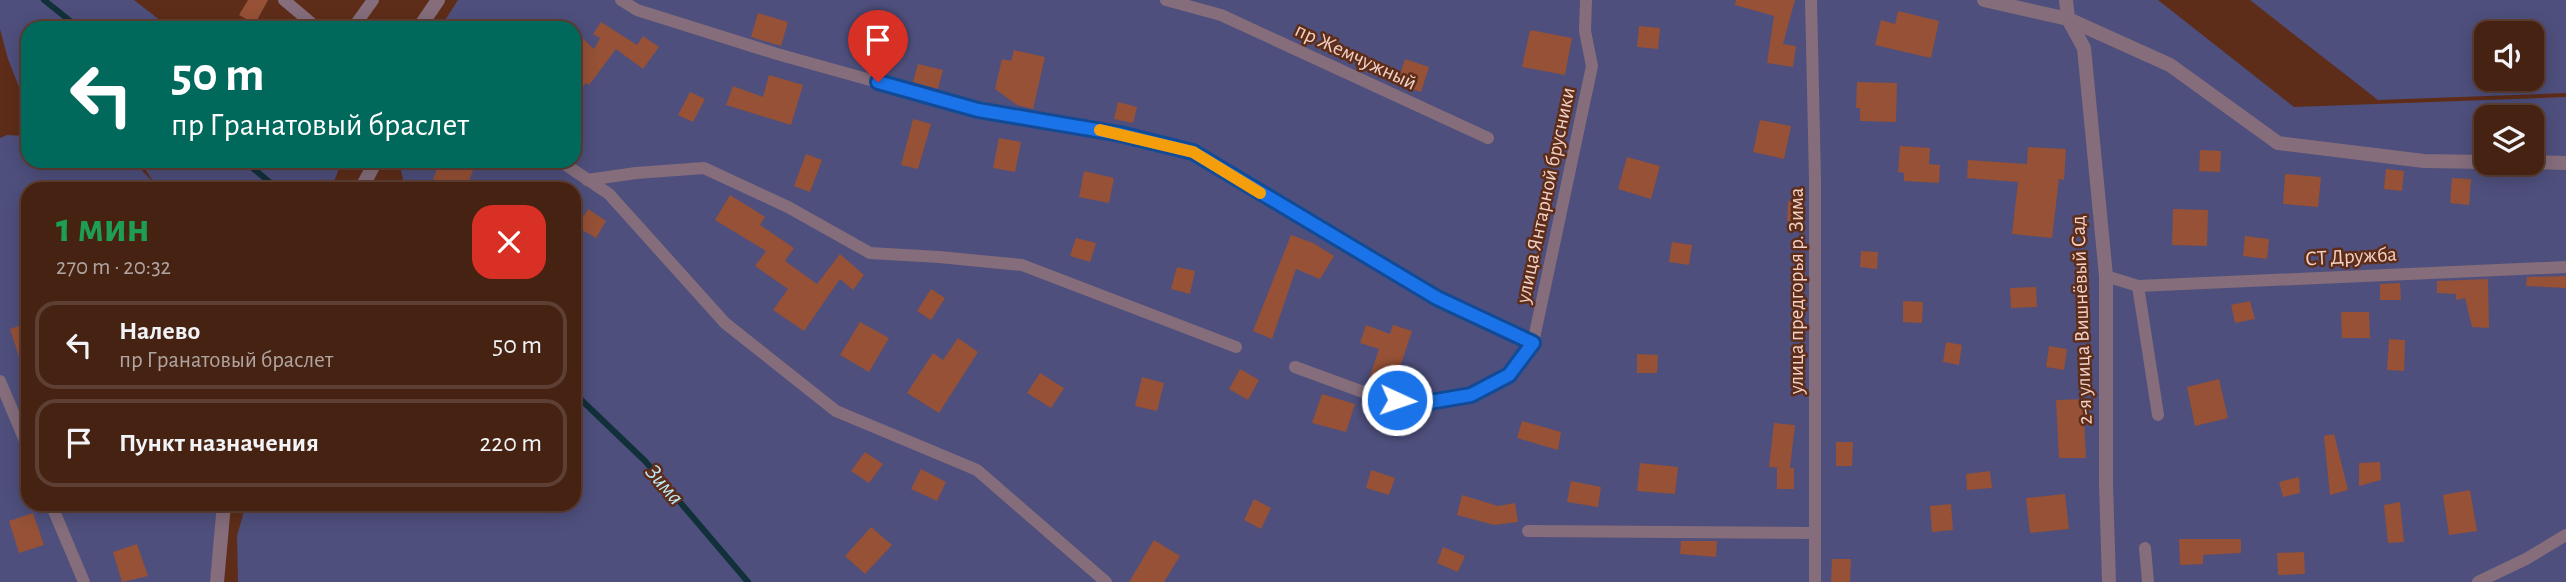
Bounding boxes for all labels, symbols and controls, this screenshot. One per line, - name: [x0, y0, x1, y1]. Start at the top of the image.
- pin: [848, 10, 908, 82]
- street label: пр Жемчужный: [1292, 19, 1420, 94]
- icon: arrive: [859, 21, 897, 59]
- map controls: [2474, 21, 2544, 175]
- button: sound: [2474, 21, 2544, 91]
- icon: left: [56, 49, 147, 140]
- text: 50 m: [171, 51, 265, 100]
- street label: улица Янтарной брусники: [1512, 85, 1579, 306]
- button: layers: [2474, 105, 2544, 175]
- text: пр Гранатовый браслет: [171, 109, 469, 141]
- street label: улица предгорья р. Зима: [1786, 187, 1807, 395]
- button: close: [472, 205, 546, 279]
- text: 1 мин: [56, 207, 150, 249]
- street label: 2-я улица Вишнёвый Сад: [2067, 215, 2096, 425]
- street label: СТ Дружба: [2305, 244, 2398, 269]
- text: 270 m · 20:32: [56, 256, 171, 279]
- text: Налево: [119, 318, 200, 344]
- icon: left: [60, 326, 98, 364]
- text: 50 m: [492, 332, 542, 358]
- text: пр Гранатовый браслет: [119, 349, 333, 372]
- position arrow: [1360, 363, 1434, 437]
- icon: arrive: [60, 424, 98, 462]
- text: Пункт назначения: [119, 430, 319, 456]
- text: 220 m: [480, 430, 542, 456]
- water label: Зима: [641, 461, 687, 509]

